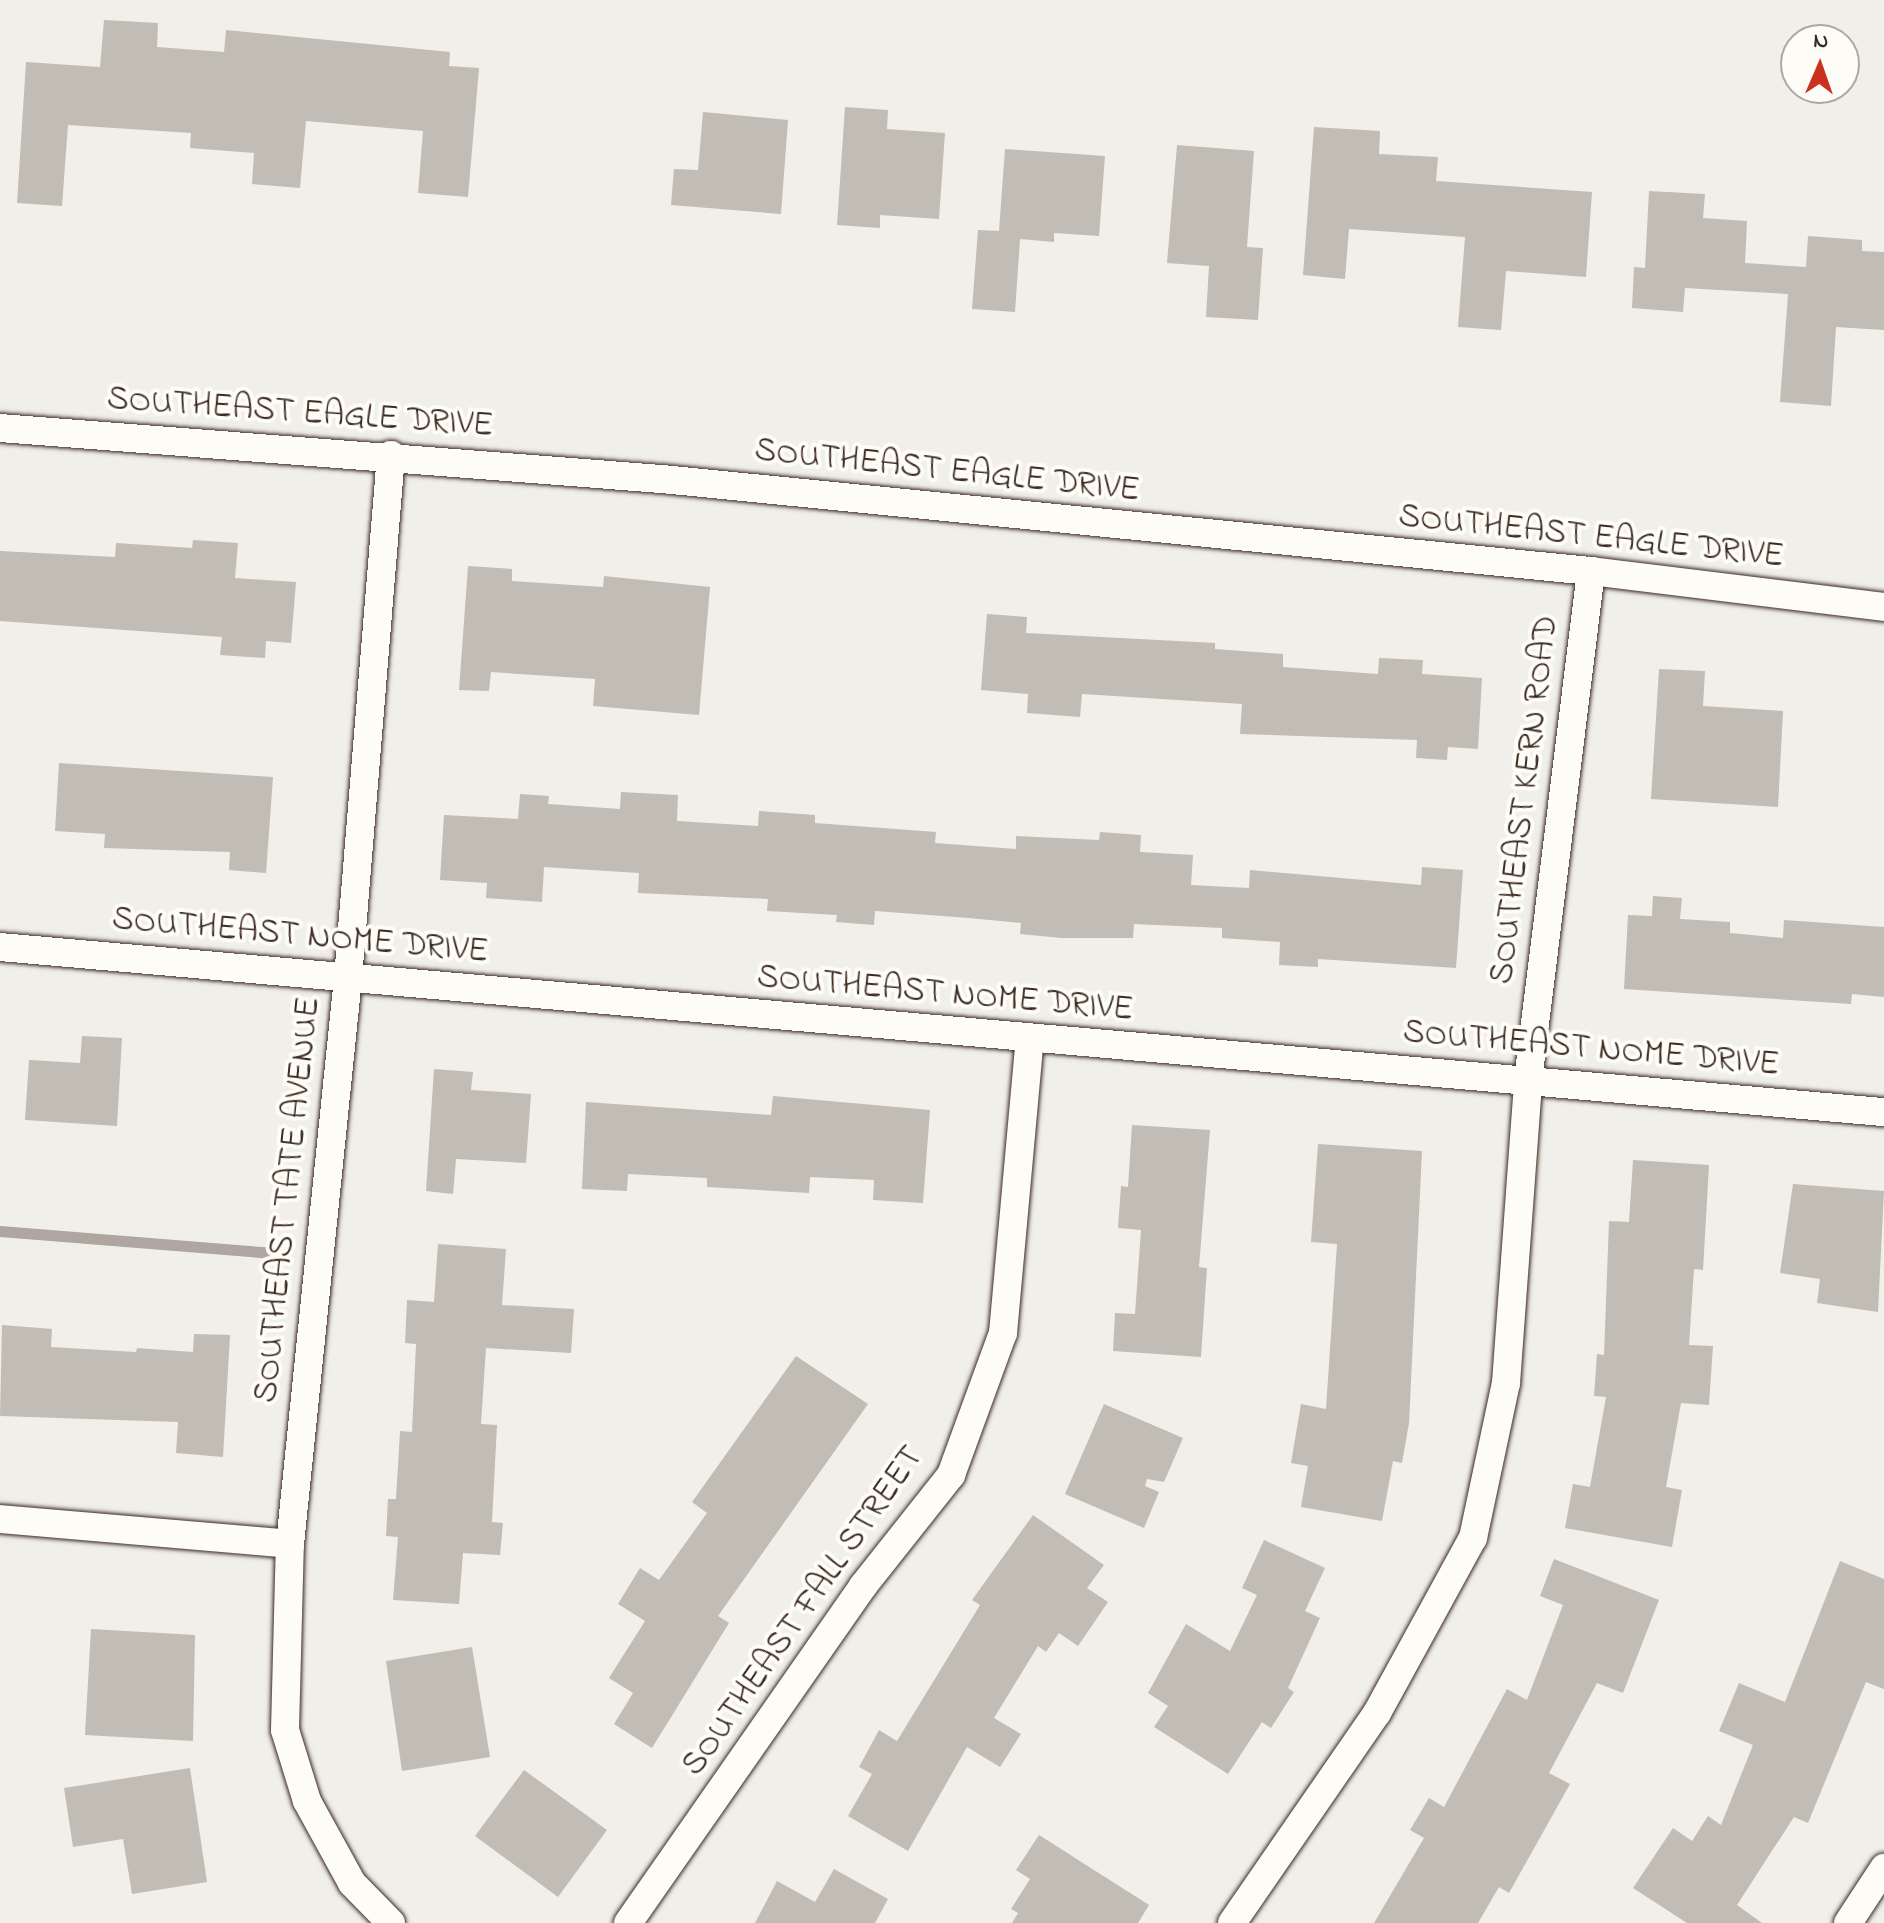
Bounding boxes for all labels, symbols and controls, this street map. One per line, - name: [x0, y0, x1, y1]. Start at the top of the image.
- north arrow: [1780, 24, 1860, 104]
- text: N: [1813, 26, 1829, 58]
- street label: SOUTHEAST EAGLE DRIVE: [106, 380, 494, 448]
- street label: SOUTHEAST EAGLE DRIVE: [752, 431, 1142, 513]
- street label: SOUTHEAST EAGLE DRIVE: [1396, 497, 1786, 579]
- street label: SOUTHEAST KERN ROAD: [1483, 613, 1569, 987]
- street label: SOUTHEAST NOME DRIVE: [110, 900, 490, 974]
- street label: SOUTHEAST NOME DRIVE: [755, 958, 1135, 1032]
- street label: SOUTHEAST TATE AVENUE: [247, 995, 331, 1405]
- street label: SOUTHEAST NOME DRIVE: [1401, 1013, 1781, 1087]
- street label: SOUTHEAST FALL STREET: [674, 1439, 934, 1785]

